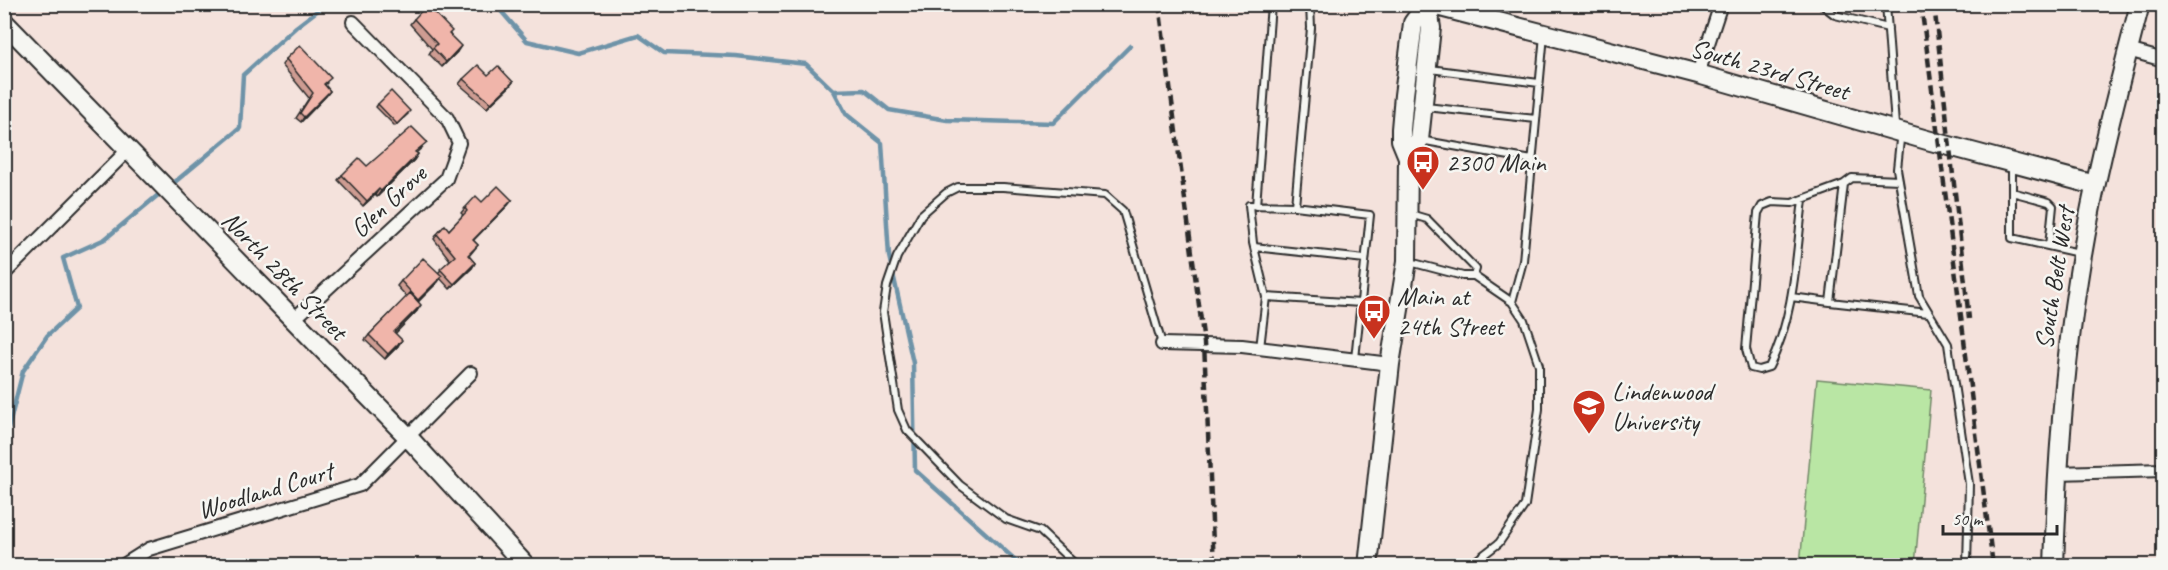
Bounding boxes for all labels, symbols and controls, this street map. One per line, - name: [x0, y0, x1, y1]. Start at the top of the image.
- street label: South 23rd Street: [1687, 31, 1855, 108]
- bus stop icon: 2300 Main: [1405, 144, 1441, 191]
- place label: 2300 Main: [1446, 146, 1547, 179]
- street label: Glen Grove: [343, 157, 434, 245]
- street label: South Belt West: [2027, 201, 2083, 352]
- street label: North 28th Street: [215, 204, 356, 349]
- place label: Main at 24th Street: [1397, 280, 1506, 343]
- bus stop icon: Main at 24th Street: [1356, 293, 1392, 340]
- place label: Lindenwood University: [1612, 375, 1716, 438]
- school or university icon: Lindenwood University: [1571, 388, 1607, 435]
- street label: Woodland Court: [194, 453, 340, 527]
- scale bar: [1943, 498, 2057, 536]
- text: 50 m: [1952, 508, 1985, 530]

